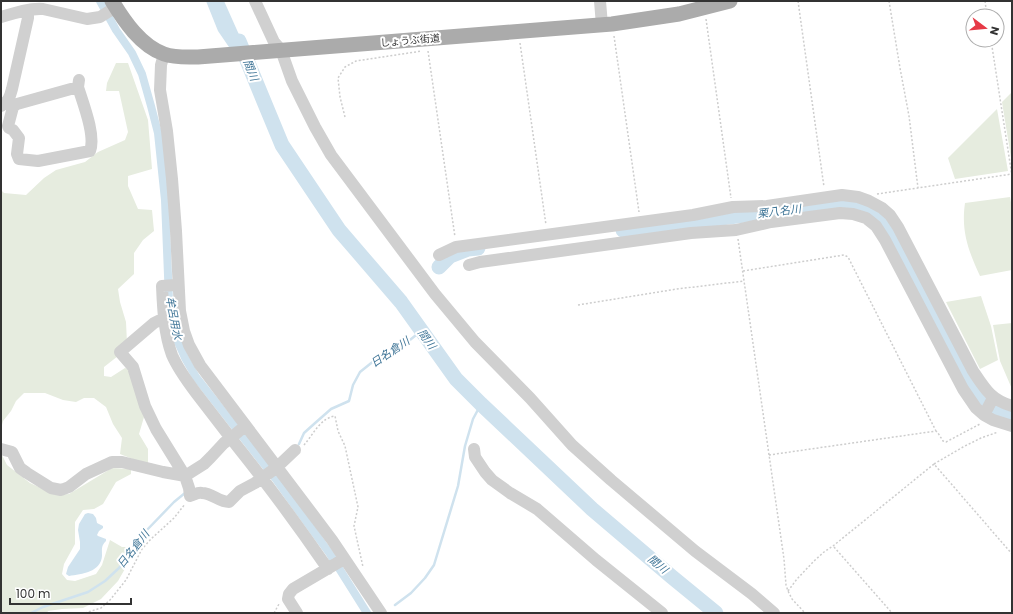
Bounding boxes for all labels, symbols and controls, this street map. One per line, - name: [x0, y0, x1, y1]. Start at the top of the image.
- north arrow: [965, 8, 1005, 48]
- text: N: [986, 25, 1003, 37]
- street label: しょうぶ街道: [380, 30, 441, 51]
- water label: 間川: [239, 57, 263, 84]
- water label: 栗八名川: [756, 200, 803, 222]
- water label: 牟呂用水: [162, 295, 186, 342]
- water label: 間川: [414, 325, 441, 353]
- water label: 日名倉川: [367, 333, 414, 371]
- water label: 日名倉川: [113, 526, 153, 571]
- water label: 間川: [644, 551, 672, 578]
- scale bar: [10, 580, 131, 606]
- text: 100 m: [16, 585, 50, 602]

